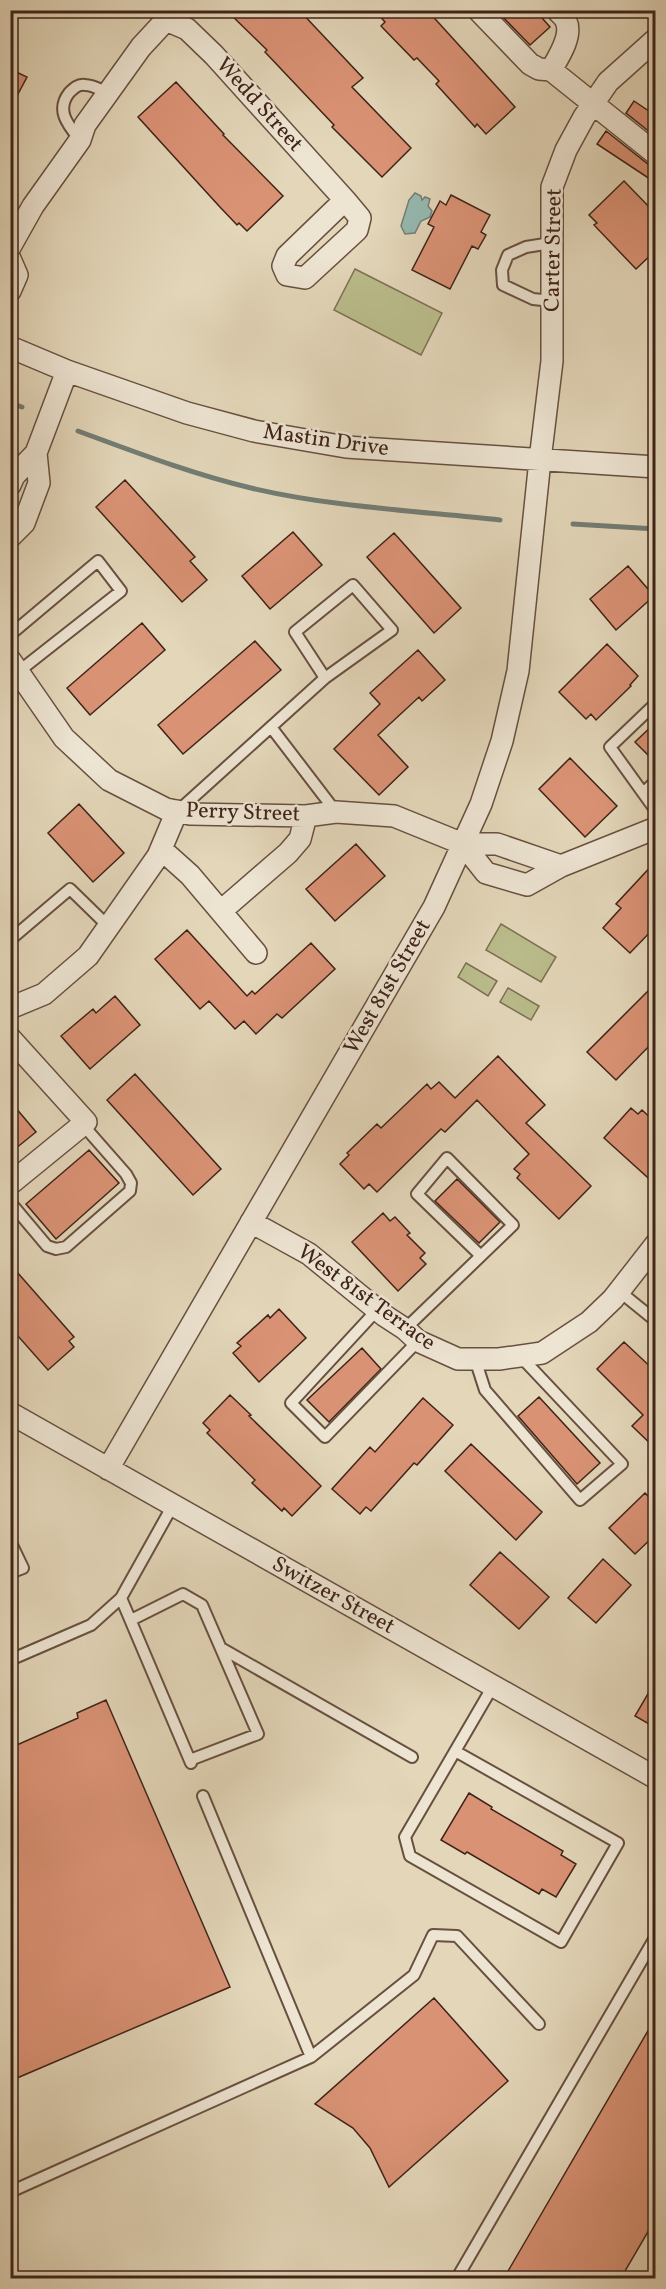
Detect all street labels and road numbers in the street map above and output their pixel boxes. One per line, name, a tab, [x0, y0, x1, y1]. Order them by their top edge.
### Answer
street label: Wedd Street	[208, 51, 310, 159]
street label: Carter Street	[537, 188, 571, 312]
street label: Mastin Drive	[261, 417, 391, 465]
street label: Perry Street	[185, 796, 301, 830]
street label: West 81st Street	[337, 914, 439, 1060]
street label: West 81st Terrace	[290, 1237, 442, 1359]
street label: Switzer Street	[266, 1549, 400, 1643]

